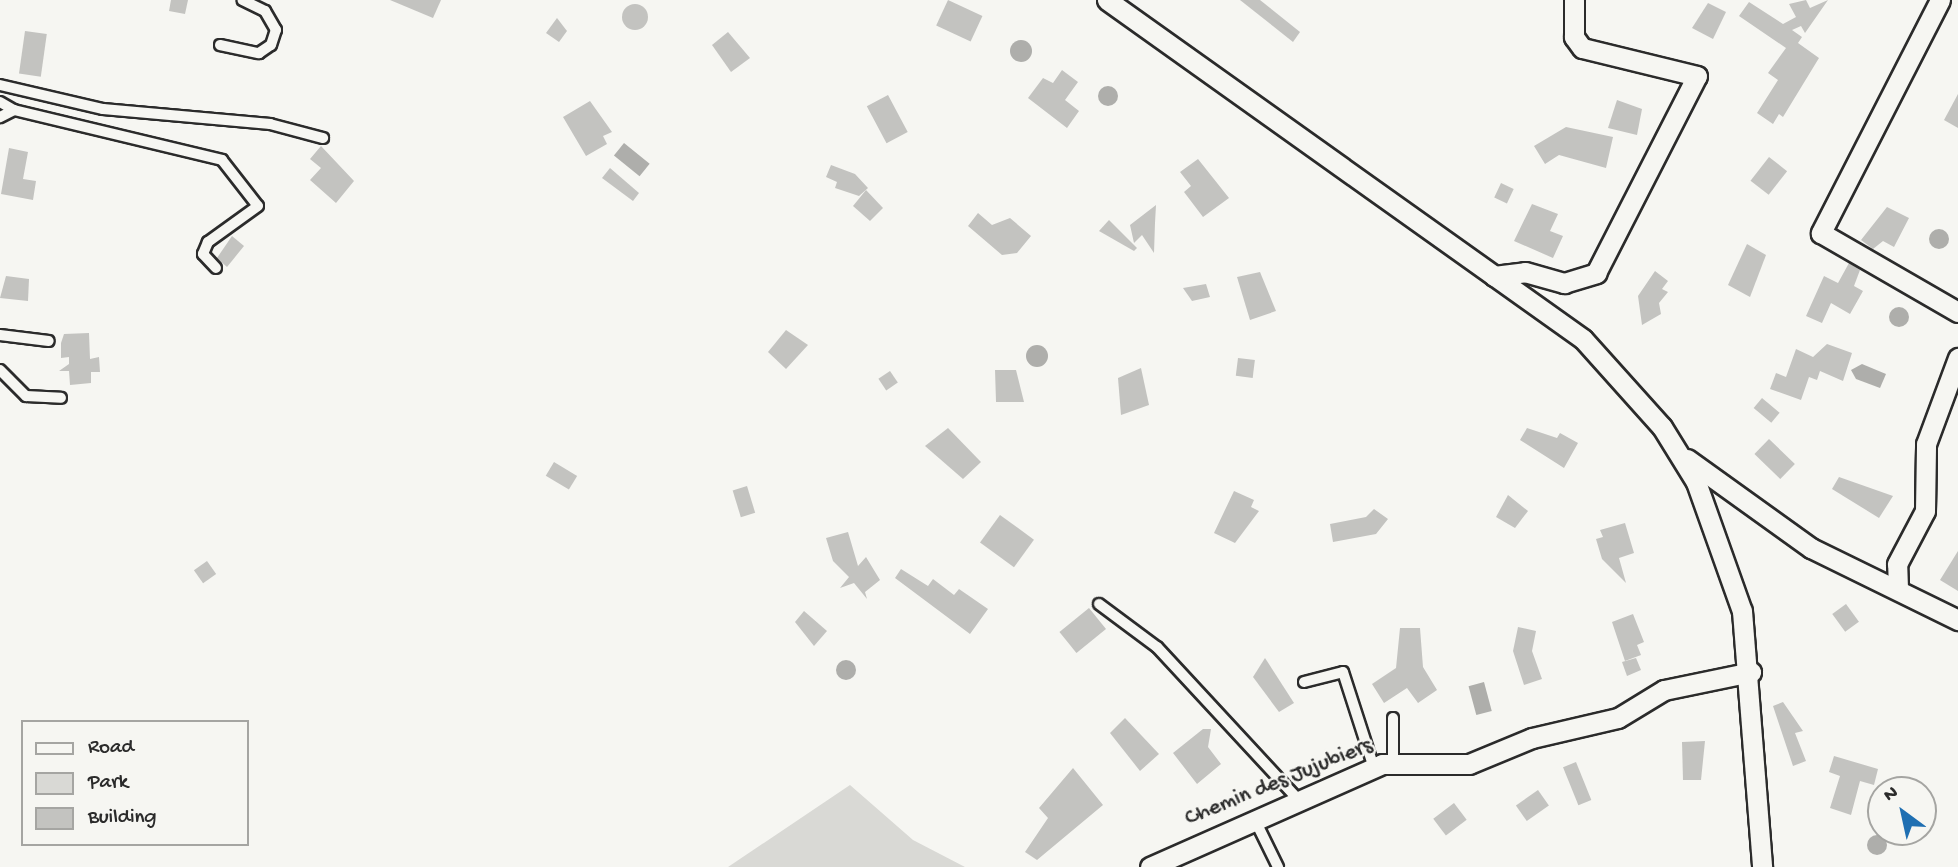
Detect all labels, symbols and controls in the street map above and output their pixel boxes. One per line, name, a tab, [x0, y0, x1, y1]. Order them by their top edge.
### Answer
legend	[21, 720, 248, 846]
street label: Chemin des Jujubiers	[1181, 733, 1377, 833]
text: Road	[88, 736, 134, 761]
text: Park	[88, 771, 128, 796]
north arrow	[1867, 776, 1937, 846]
text: N	[1880, 782, 1903, 808]
text: Building	[88, 806, 157, 831]

